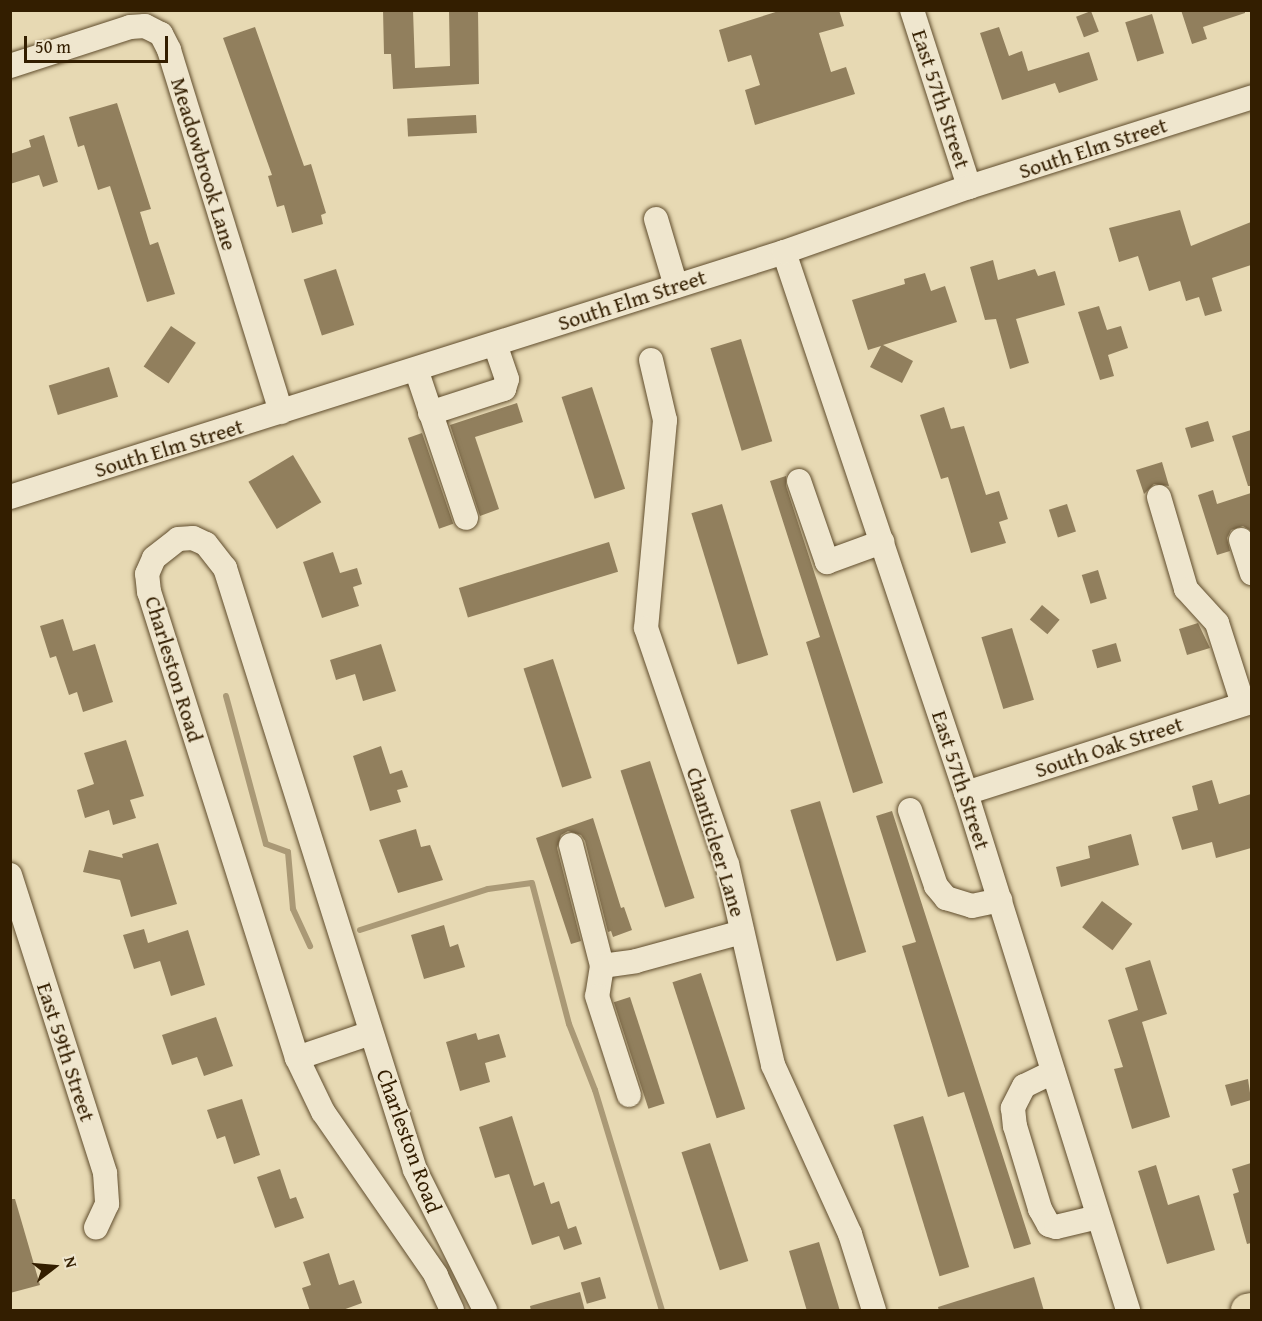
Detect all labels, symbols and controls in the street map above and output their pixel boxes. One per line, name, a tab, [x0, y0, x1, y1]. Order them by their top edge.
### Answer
scale bar	[27, 24, 171, 62]
street label: East 57th Street	[906, 26, 976, 172]
text: 50 m	[35, 33, 71, 60]
street label: Meadowbrook Lane	[165, 74, 243, 254]
street label: South Elm Street	[1015, 112, 1171, 184]
street label: South Elm Street	[554, 264, 710, 336]
street label: South Elm Street	[91, 413, 247, 483]
street label: Charleston Road	[139, 593, 209, 745]
street label: East 57th Street	[926, 707, 996, 853]
street label: South Oak Street	[1032, 711, 1186, 783]
street label: Chanticleer Lane	[681, 764, 751, 920]
street label: East 59th Street	[31, 979, 101, 1125]
street label: Charleston Road	[371, 1065, 447, 1217]
north arrow	[24, 1237, 84, 1297]
text: N	[58, 1254, 84, 1270]

